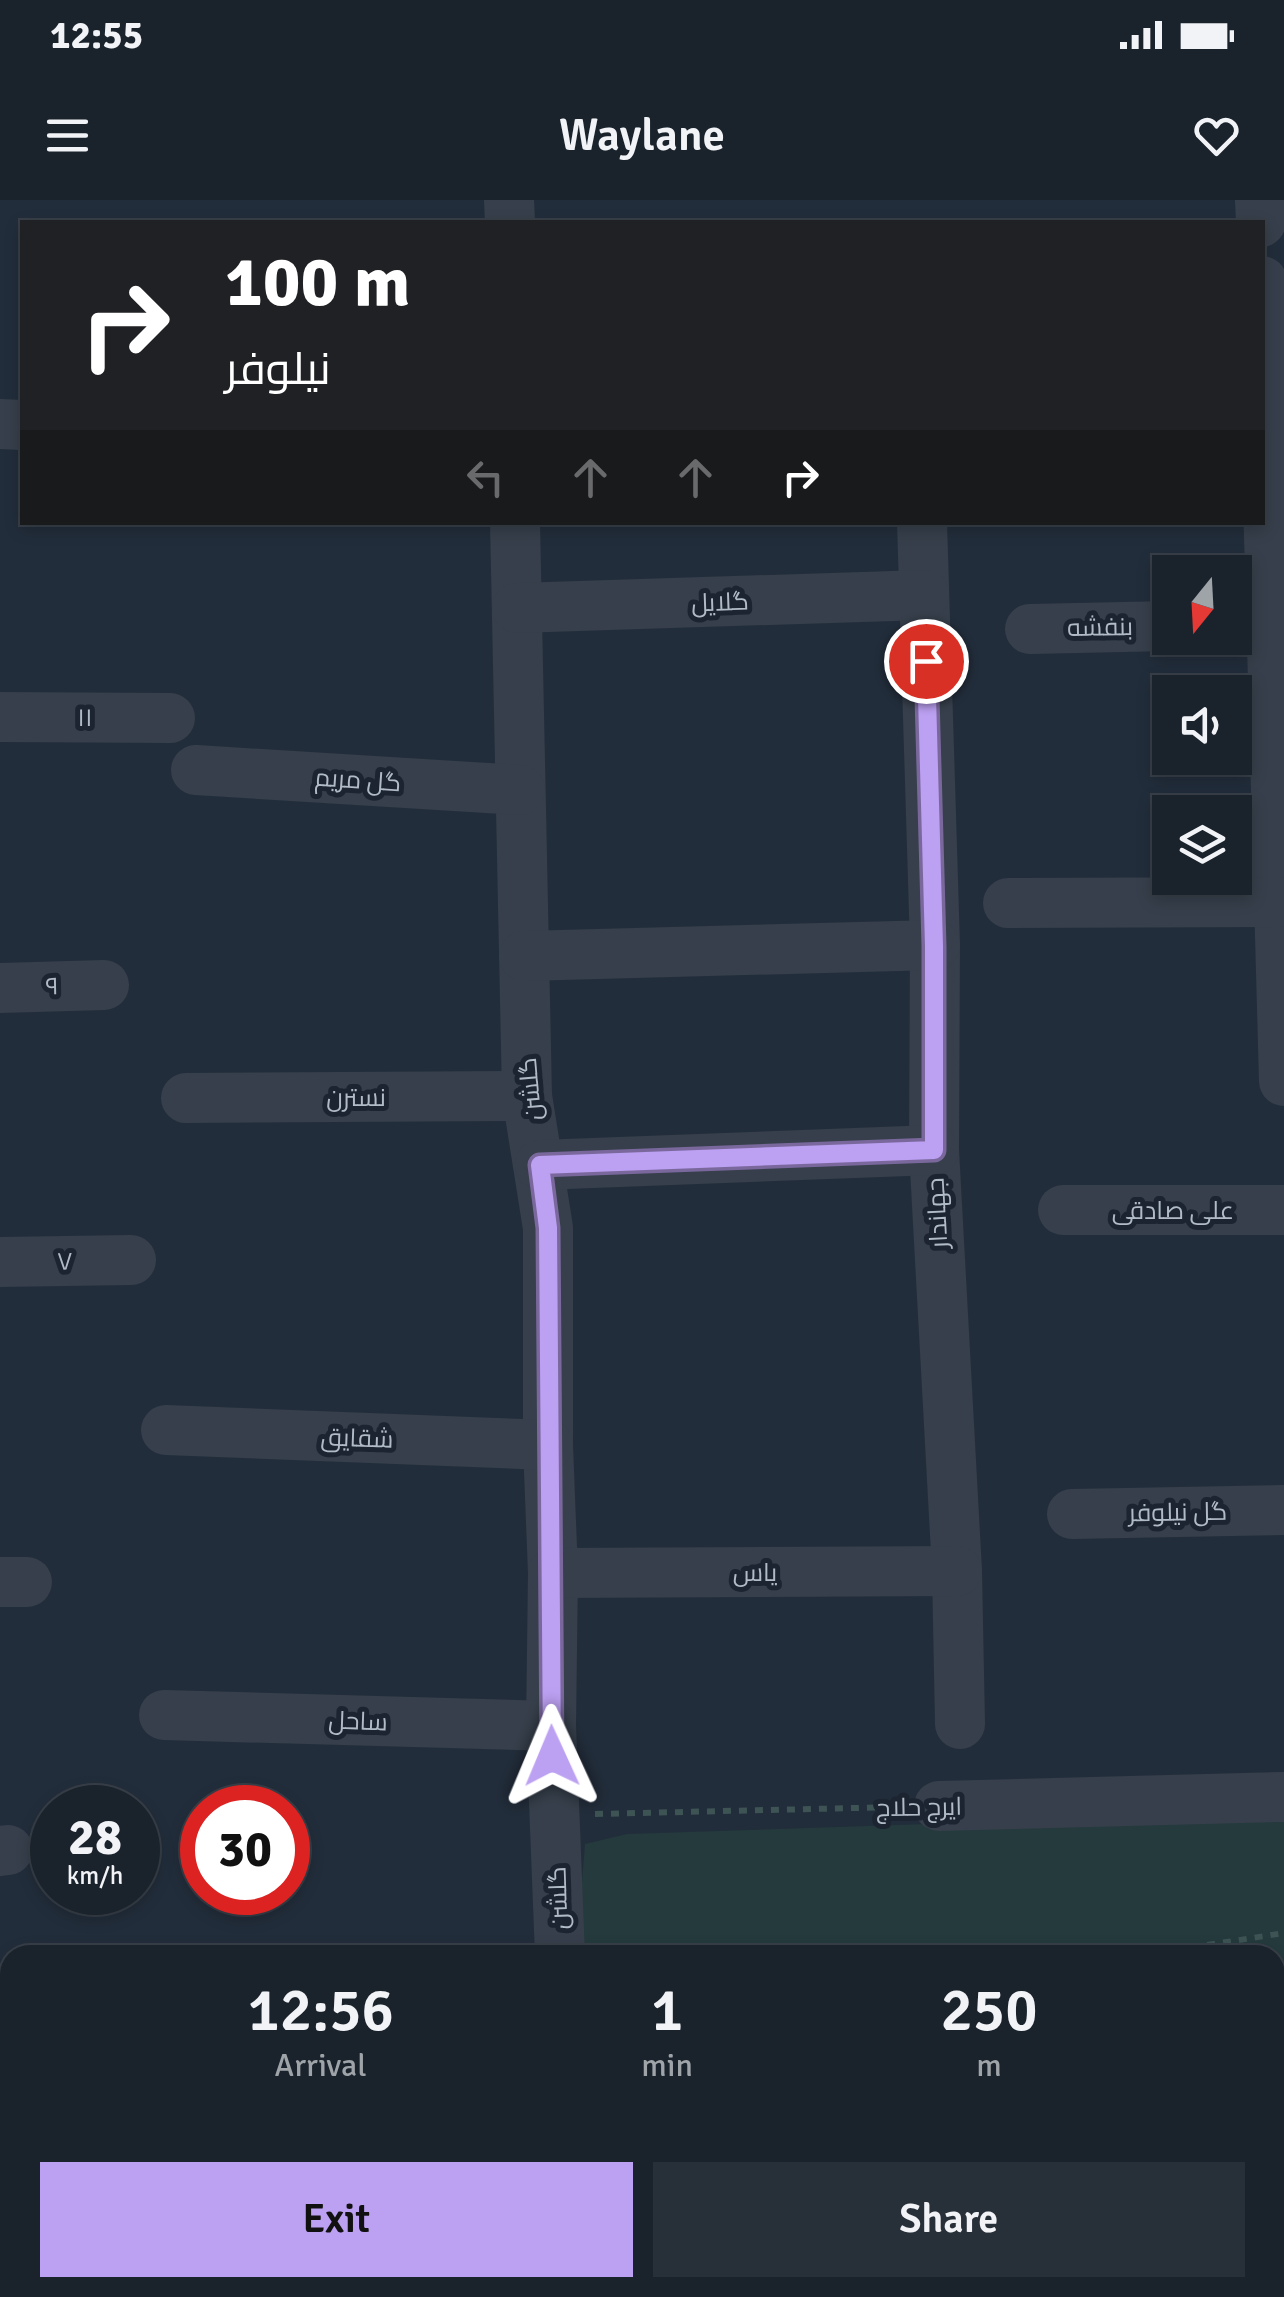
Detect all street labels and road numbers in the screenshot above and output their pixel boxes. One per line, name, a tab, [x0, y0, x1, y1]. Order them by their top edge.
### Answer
street label: گلایل	[691, 586, 749, 618]
street label: بنفشه	[1067, 611, 1133, 643]
street label: ۱۱	[77, 702, 93, 733]
street label: گل مریم	[314, 762, 402, 800]
street label: ۹	[45, 970, 59, 1002]
street label: گلشن	[512, 1056, 548, 1122]
street label: نسترن	[326, 1082, 386, 1113]
street label: جهاندار	[920, 1177, 954, 1251]
street label: علی صادقی	[1112, 1195, 1234, 1226]
street label: ۷	[57, 1245, 73, 1277]
street label: شقایق	[320, 1421, 394, 1455]
street label: گل نیلوفر	[1126, 1496, 1228, 1528]
street label: یاس	[733, 1557, 777, 1588]
street label: ساحل	[328, 1704, 388, 1738]
street label: ایرج حلاج	[876, 1791, 962, 1824]
street label: گلشن	[541, 1866, 575, 1930]

